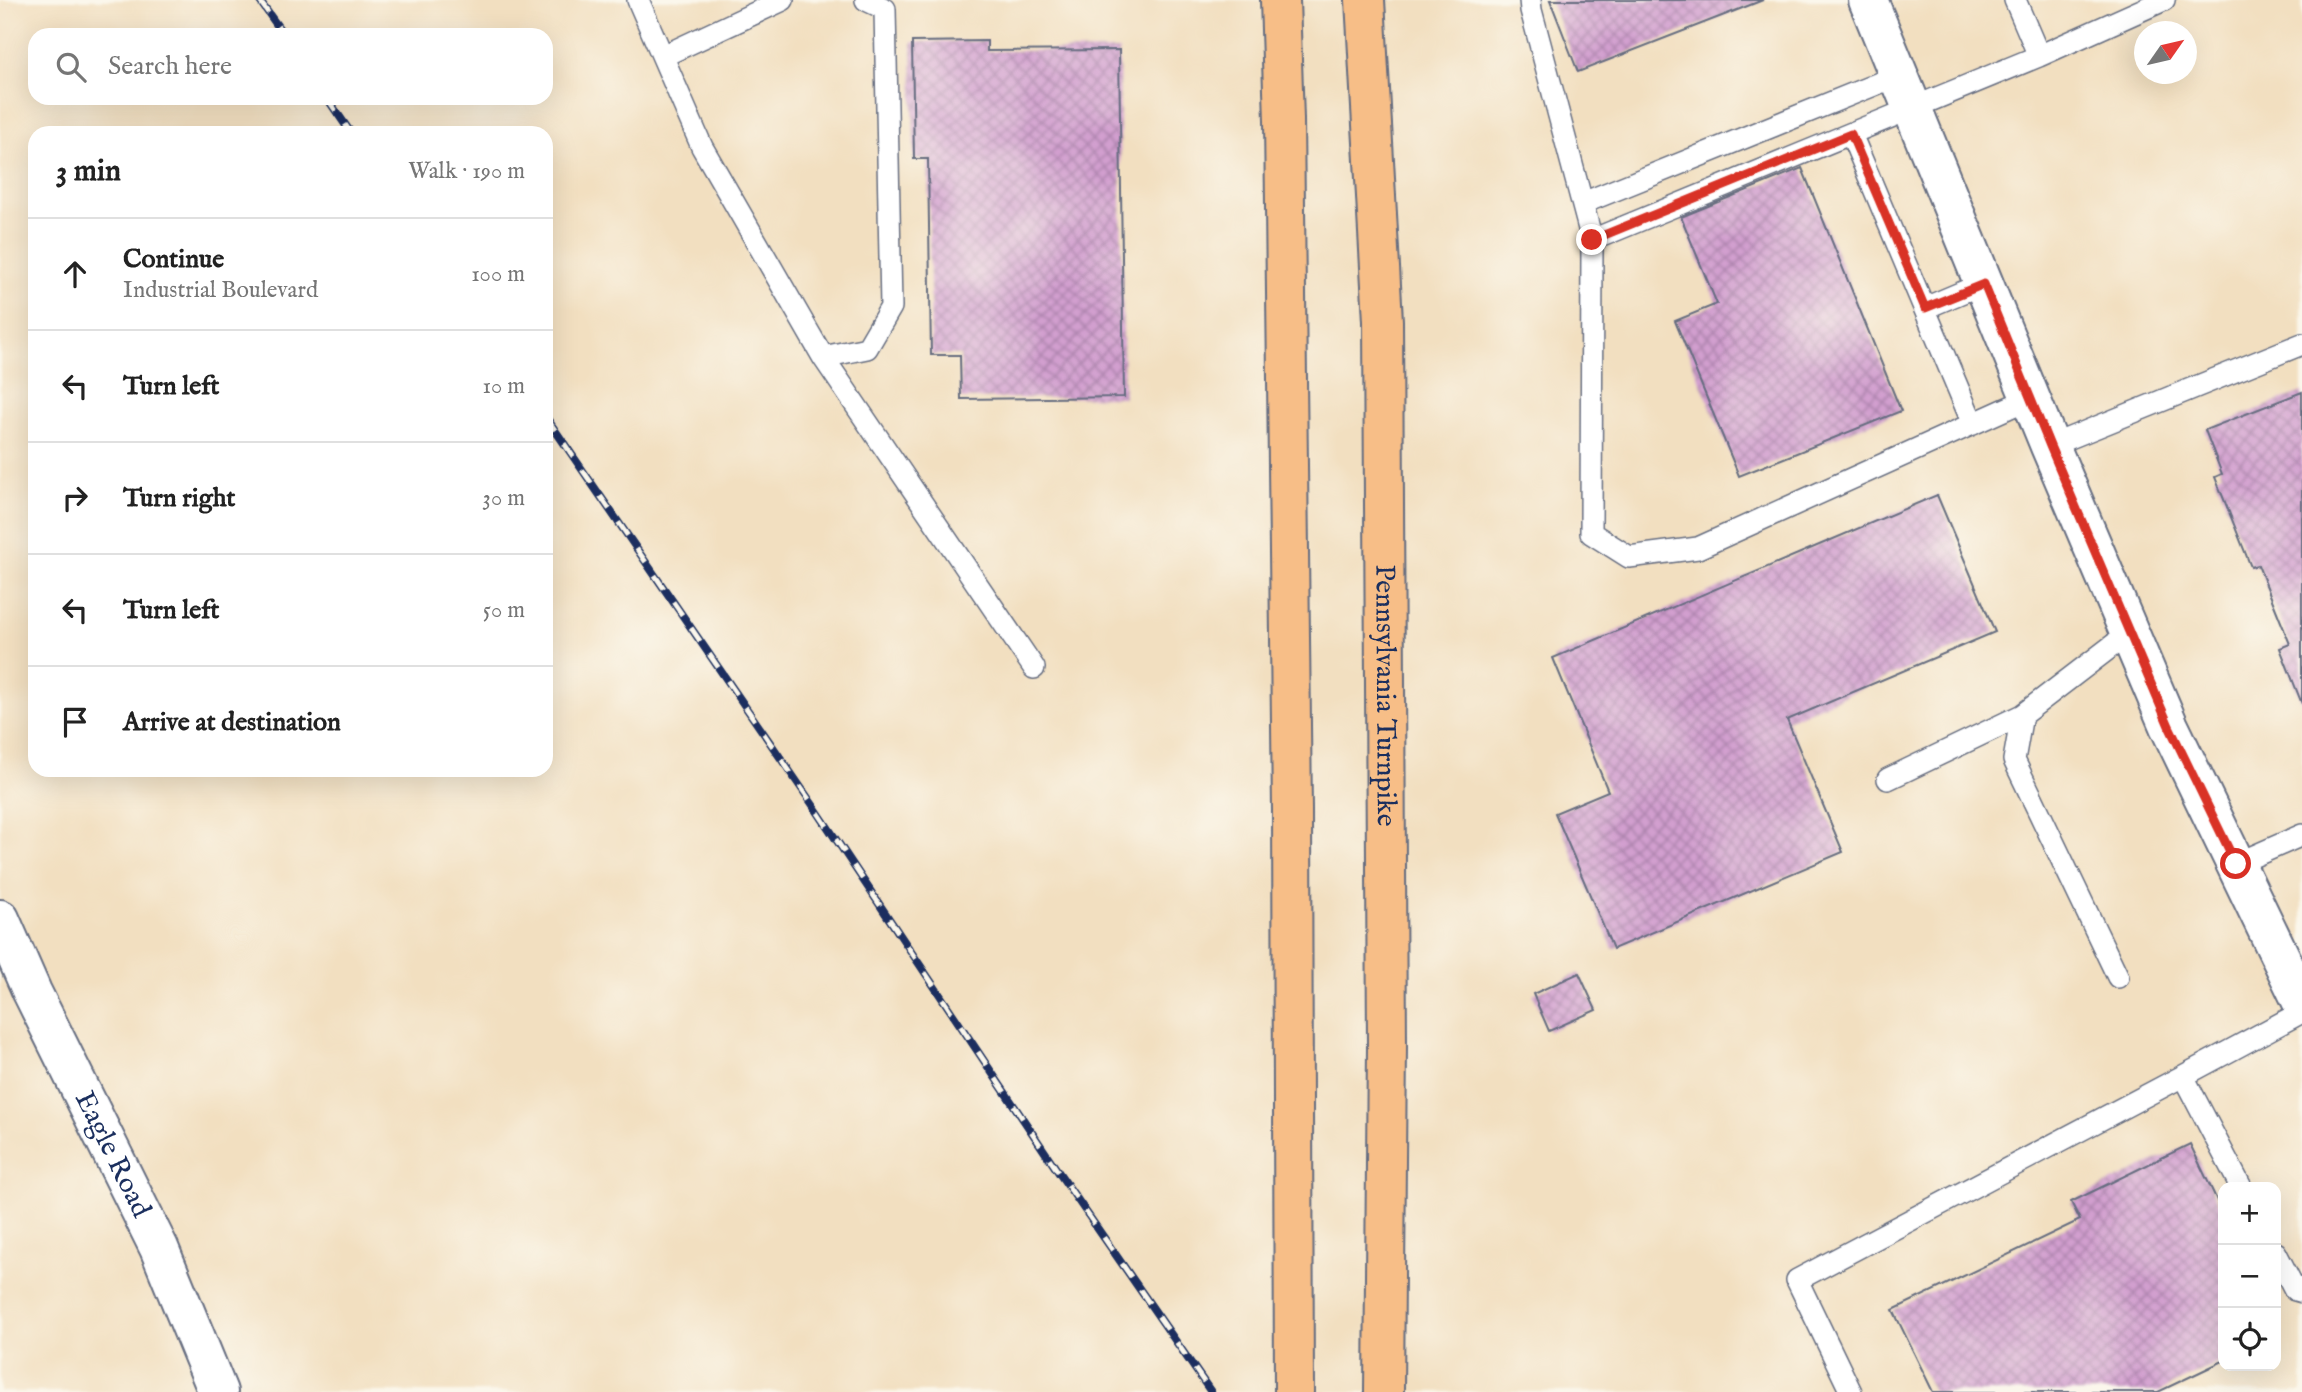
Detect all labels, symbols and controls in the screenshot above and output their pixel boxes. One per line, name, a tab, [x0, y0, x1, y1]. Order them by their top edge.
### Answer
north arrow	[2134, 21, 2197, 84]
search box	[28, 28, 553, 105]
icon: search	[52, 48, 90, 86]
text: Search here	[108, 50, 232, 83]
text: 3 min	[56, 153, 121, 191]
text: Walk · 190 m	[408, 157, 525, 186]
route end	[1576, 224, 1607, 255]
text: Continue	[123, 243, 224, 276]
icon: ahead	[56, 255, 94, 293]
text: 100 m	[471, 260, 525, 289]
text: Industrial Boulevard	[123, 276, 318, 305]
icon: left	[56, 367, 94, 405]
text: Turn left	[123, 370, 220, 403]
text: 10 m	[482, 372, 525, 401]
icon: right	[56, 479, 94, 517]
text: Turn right	[123, 482, 236, 515]
text: 30 m	[482, 484, 525, 513]
street label: Pennsylvania Turnpike	[1367, 564, 1403, 827]
icon: left	[56, 591, 94, 629]
text: Turn left	[123, 594, 220, 627]
text: 50 m	[483, 596, 525, 625]
icon: arrive	[56, 703, 94, 741]
text: Arrive at destination	[123, 706, 341, 739]
route start	[2220, 848, 2251, 879]
street label: Eagle Road	[67, 1085, 159, 1223]
map controls	[2218, 1182, 2281, 1371]
button: +	[2218, 1182, 2281, 1245]
button: −	[2218, 1245, 2281, 1308]
button: locate	[2218, 1308, 2281, 1371]

